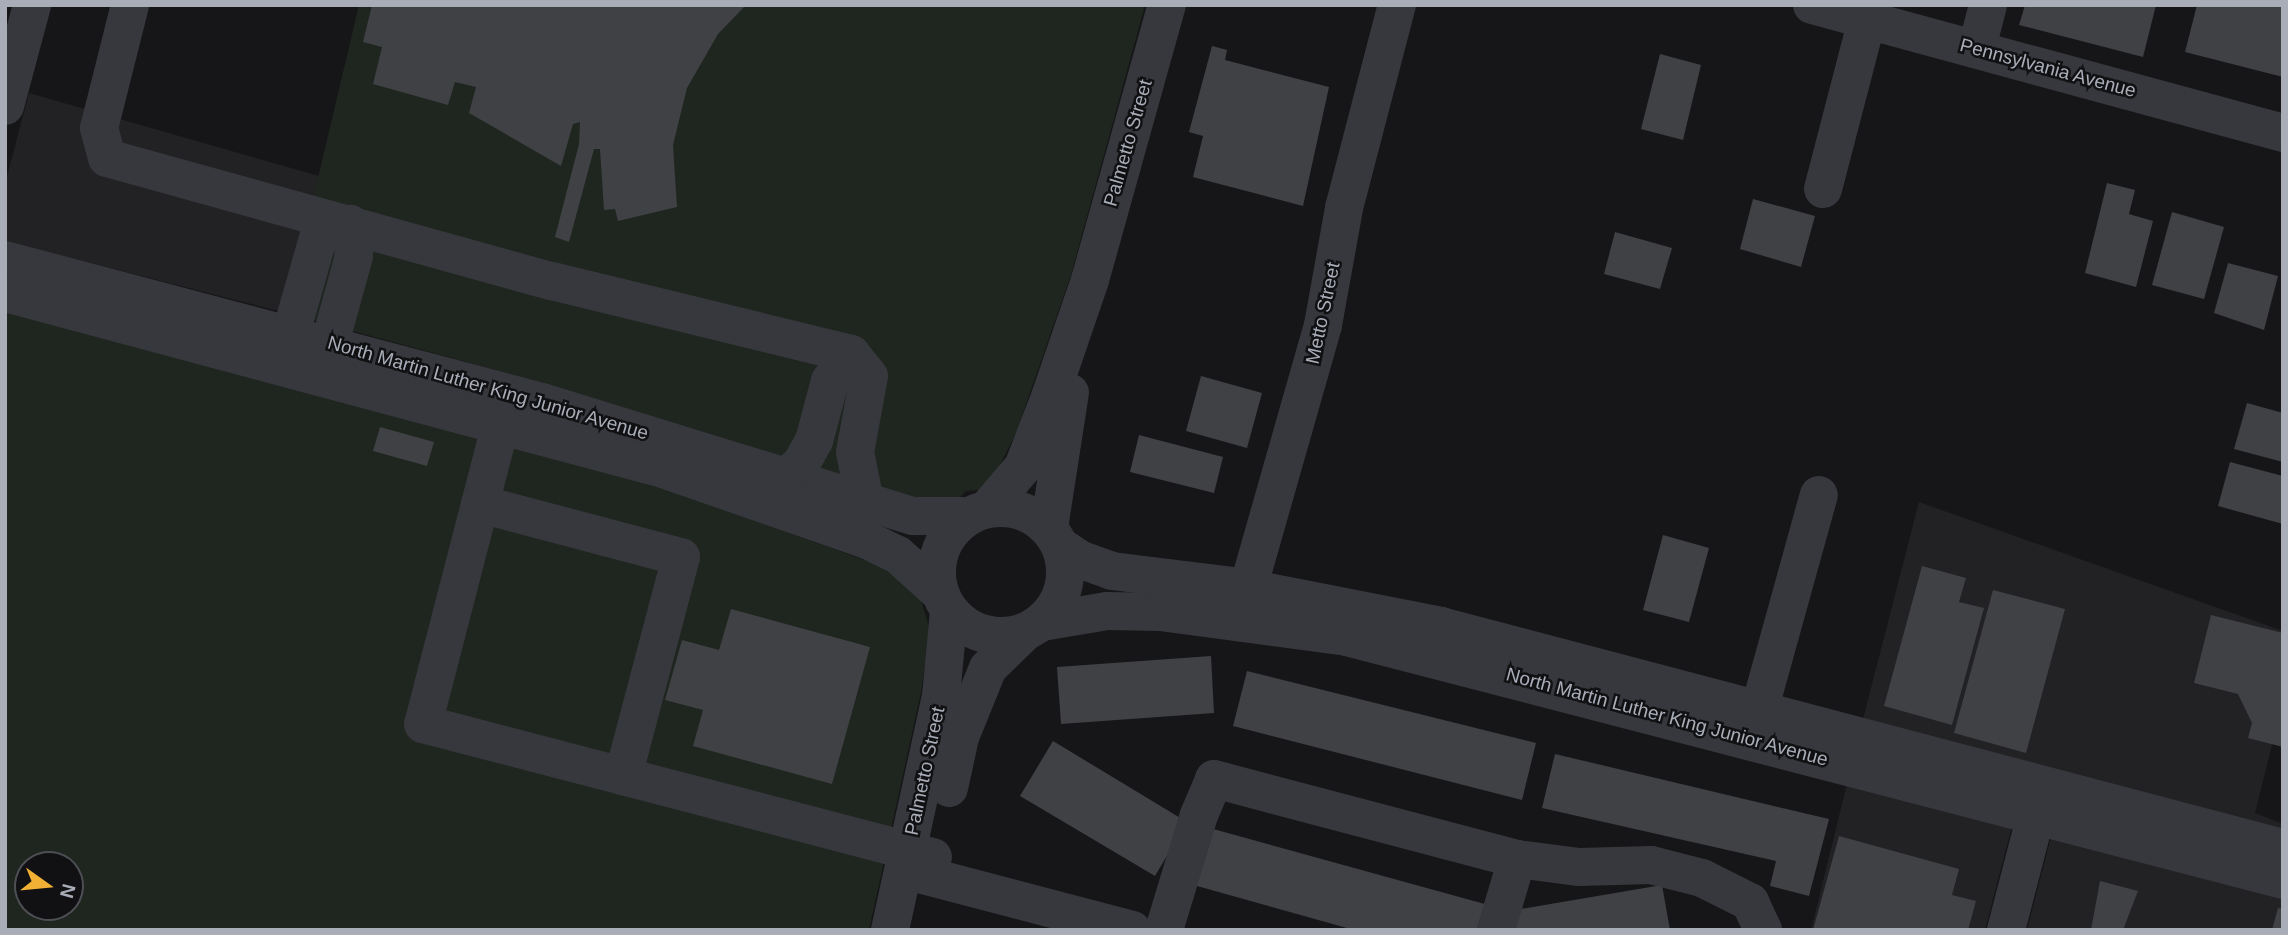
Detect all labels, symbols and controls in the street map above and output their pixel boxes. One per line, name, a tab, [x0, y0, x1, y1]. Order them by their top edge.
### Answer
street label: Pennsylvania Avenue	[1957, 33, 2139, 103]
street label: Palmetto Street	[1099, 77, 1157, 209]
street label: Metto Street	[1301, 260, 1345, 366]
street label: North Martin Luther King Junior Avenue	[325, 331, 651, 445]
street label: North Martin Luther King Junior Avenue	[1503, 663, 1831, 771]
street label: Palmetto Street	[900, 705, 950, 837]
north arrow	[14, 851, 84, 921]
text: N	[56, 882, 80, 900]

